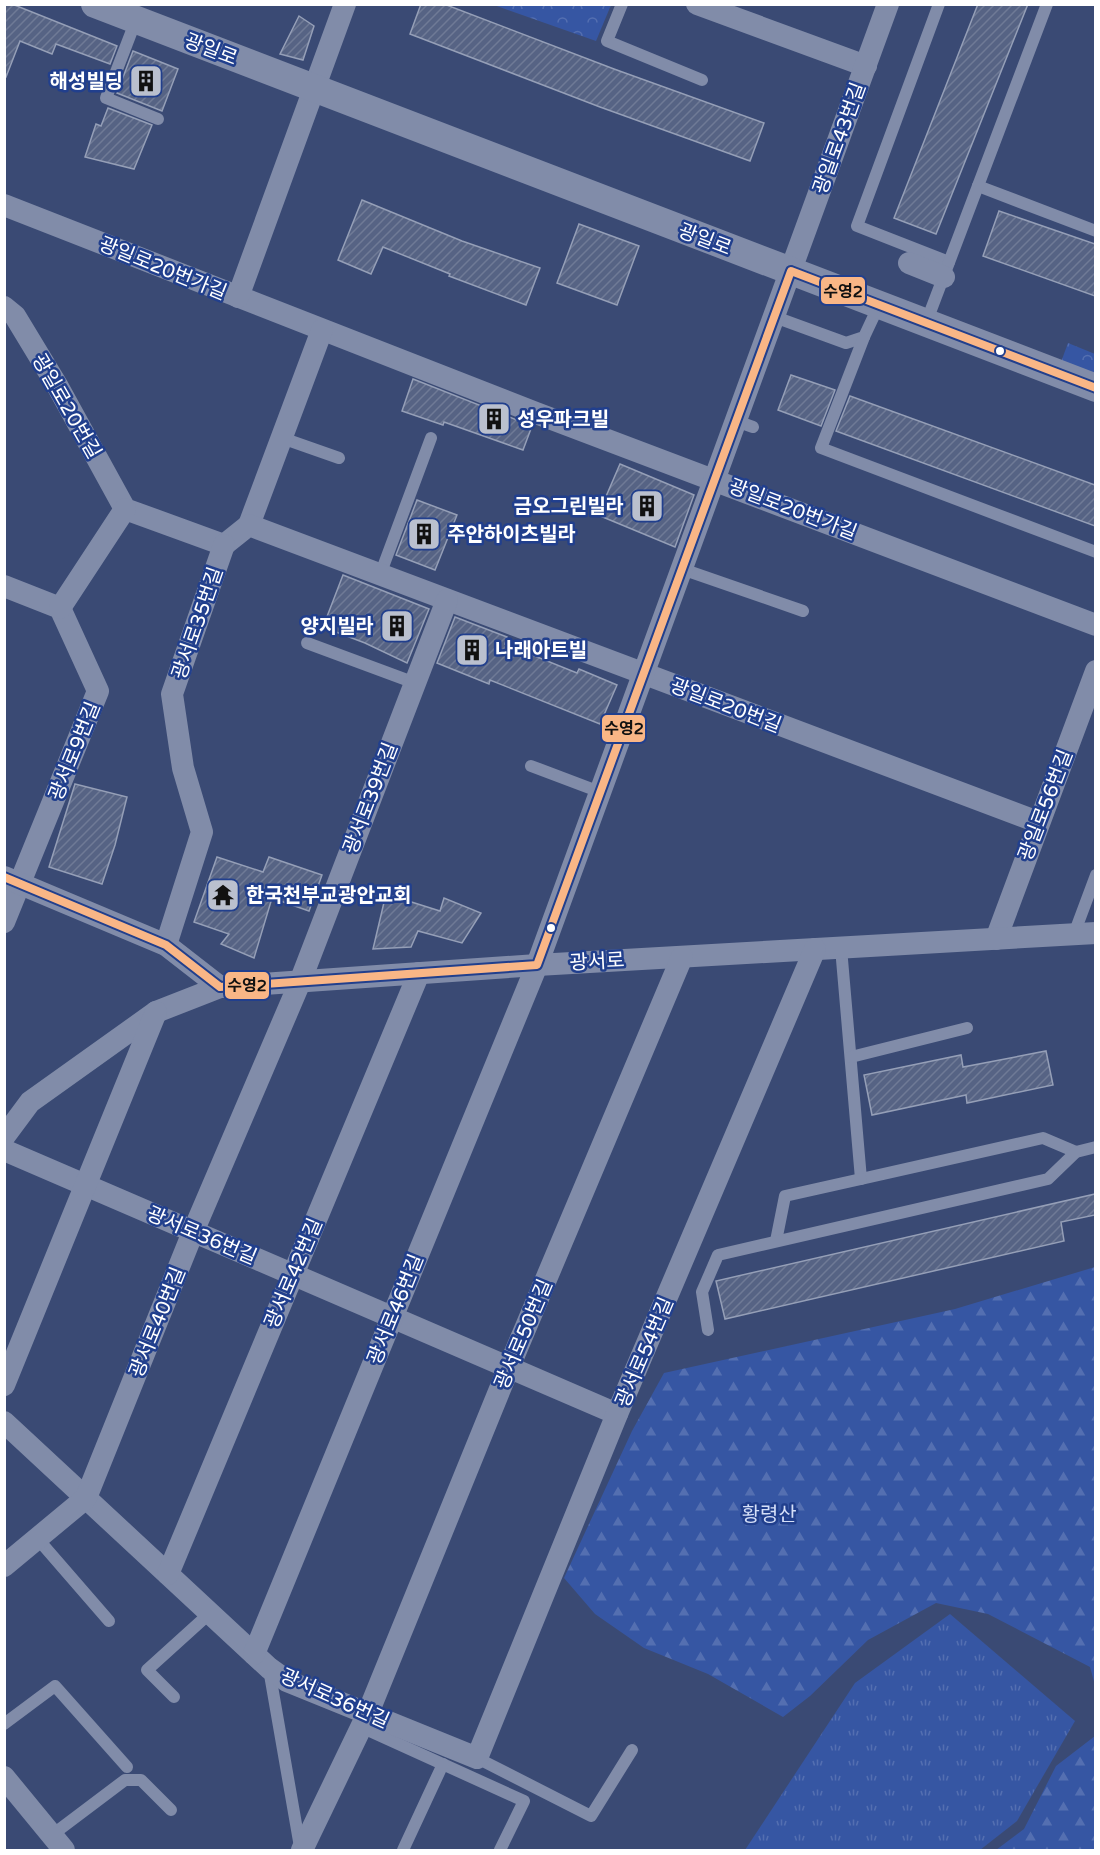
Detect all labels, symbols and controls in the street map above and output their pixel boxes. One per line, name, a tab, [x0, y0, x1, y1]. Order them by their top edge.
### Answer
street label: 광일로	[181, 29, 241, 71]
building icon: 해성빌딩	[128, 63, 164, 99]
place label: 해성빌딩	[49, 70, 123, 94]
street label: 광일로43번길	[809, 79, 871, 197]
street label: 광일로	[675, 219, 735, 261]
street label: 광일로20번가길	[95, 232, 230, 305]
line badge: 수영2	[820, 276, 866, 305]
text: 수영2	[823, 282, 863, 302]
unlabelled marker	[994, 345, 1006, 357]
street label: 광일로20번길	[26, 350, 106, 463]
building icon: 성우파크빌	[476, 401, 512, 437]
place label: 성우파크빌	[517, 408, 609, 432]
street label: 광일로20번가길	[725, 474, 860, 545]
building icon: 금오그린빌라	[629, 488, 665, 524]
place label: 금오그린빌라	[514, 495, 624, 519]
building icon: 주안하이츠빌라	[406, 516, 442, 552]
place label: 주안하이츠빌라	[447, 523, 576, 547]
street label: 광서로35번길	[168, 564, 228, 683]
building icon: 양지빌라	[379, 608, 415, 644]
place label: 양지빌라	[300, 615, 374, 639]
building icon: 나래아트빌	[454, 632, 490, 668]
place label: 나래아트빌	[495, 639, 587, 663]
street label: 광일로20번길	[667, 674, 785, 738]
street label: 광서로9번길	[44, 698, 106, 804]
line badge: 수영2	[601, 714, 646, 743]
text: 수영2	[604, 719, 644, 739]
street label: 광서로39번길	[339, 739, 403, 857]
street label: 광일로56번길	[1014, 746, 1078, 864]
temple icon: 한국천부교광안교회	[205, 877, 241, 913]
place label: 한국천부교광안교회	[246, 884, 412, 908]
unlabelled marker	[545, 922, 557, 934]
street label: 광서로	[569, 949, 625, 975]
line badge: 수영2	[224, 971, 270, 1000]
text: 수영2	[227, 976, 267, 996]
street label: 광서로36번길	[143, 1202, 260, 1270]
street label: 광서로42번길	[260, 1215, 328, 1332]
street label: 광서로46번길	[363, 1251, 429, 1368]
street label: 광서로40번길	[125, 1264, 191, 1381]
street label: 광서로50번길	[490, 1276, 558, 1393]
street label: 광서로54번길	[611, 1294, 679, 1411]
park label: 황령산	[741, 1503, 797, 1527]
street label: 광서로36번길	[276, 1664, 393, 1734]

